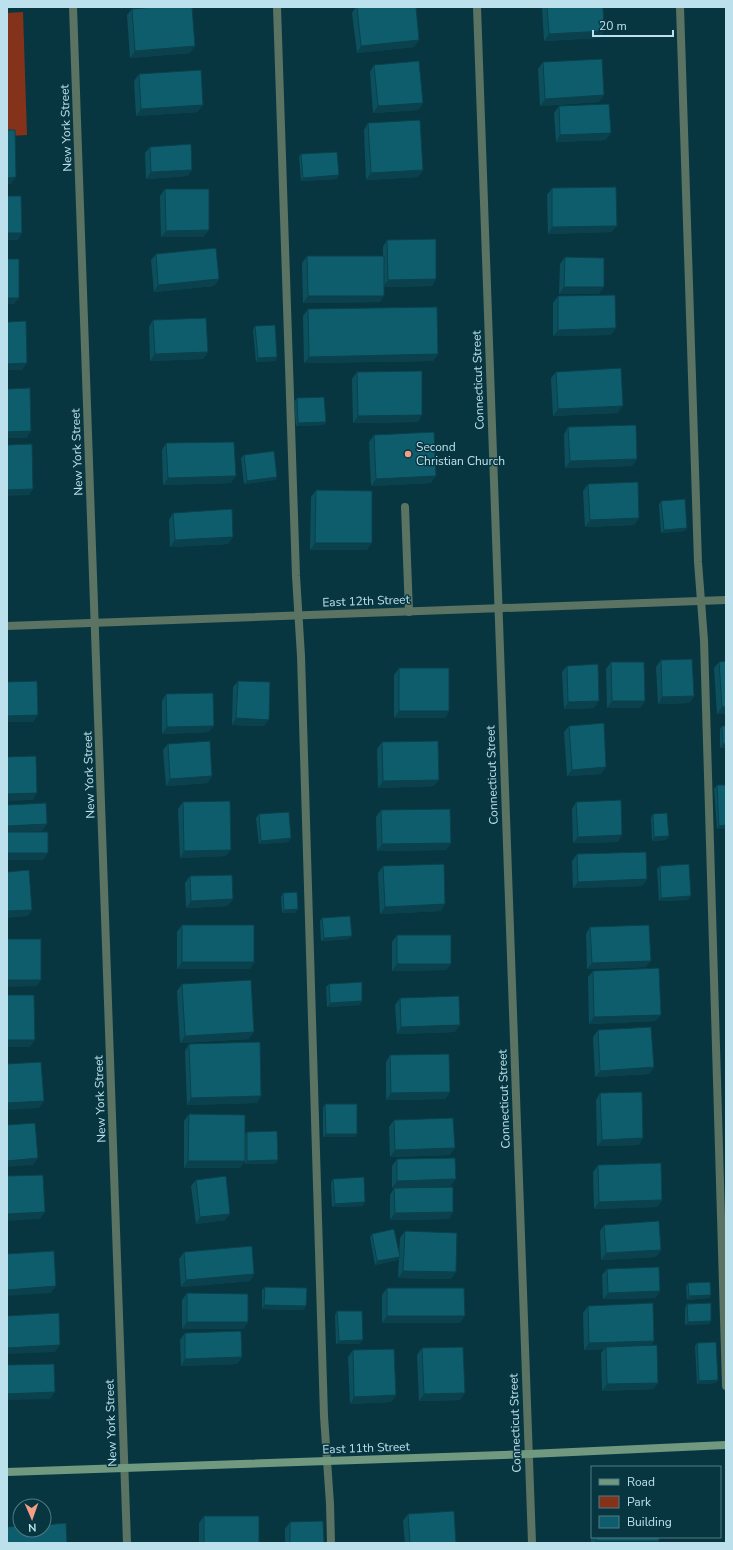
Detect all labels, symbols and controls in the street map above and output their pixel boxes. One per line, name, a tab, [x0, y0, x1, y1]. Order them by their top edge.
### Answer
scale bar	[593, 12, 673, 38]
text: 20 m	[599, 18, 627, 34]
street label: New York Street	[56, 83, 76, 172]
street label: Connecticut Street	[468, 329, 488, 430]
street label: New York Street	[67, 407, 87, 496]
place label: Second Christian Church	[416, 439, 505, 469]
marker: Second Christian Church	[403, 449, 413, 459]
street label: East 12th Street	[322, 591, 411, 611]
street label: Connecticut Street	[482, 724, 502, 825]
street label: New York Street	[79, 730, 99, 819]
street label: Connecticut Street	[494, 1048, 514, 1149]
street label: New York Street	[90, 1054, 110, 1143]
street label: Connecticut Street	[505, 1372, 525, 1473]
street label: New York Street	[101, 1378, 121, 1467]
street label: East 11th Street	[322, 1438, 411, 1458]
legend	[591, 1466, 721, 1538]
text: Road	[627, 1474, 655, 1490]
text: Park	[627, 1494, 652, 1510]
north arrow	[12, 1498, 52, 1538]
text: Building	[627, 1514, 672, 1530]
text: N	[28, 1520, 37, 1535]

